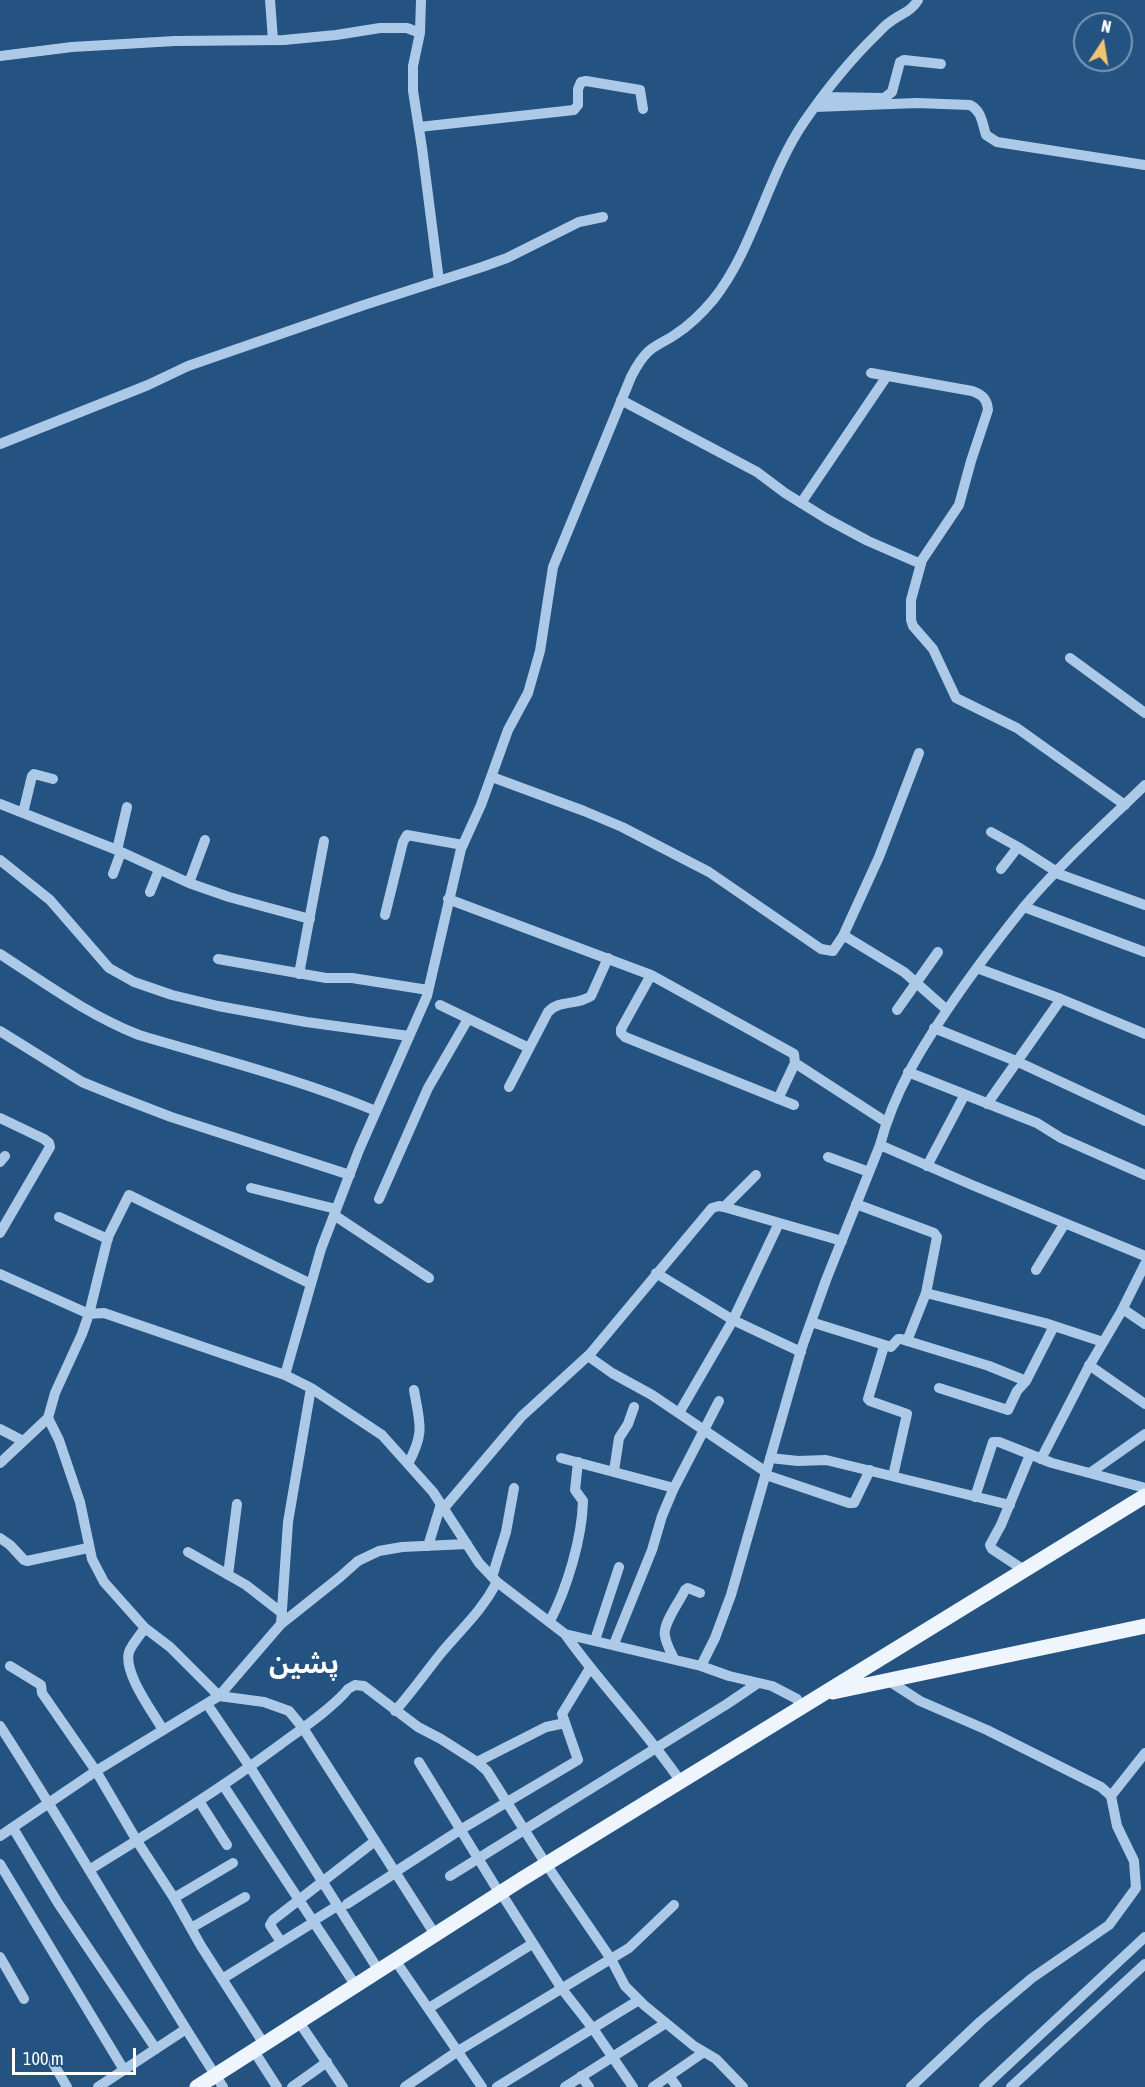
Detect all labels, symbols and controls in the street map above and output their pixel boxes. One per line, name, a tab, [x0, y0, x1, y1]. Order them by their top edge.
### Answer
north arrow	[1073, 12, 1133, 72]
text: N	[1100, 17, 1113, 36]
district label: پشین	[269, 1648, 339, 1680]
scale bar	[15, 2036, 140, 2074]
text: 100 m	[23, 2048, 64, 2069]

